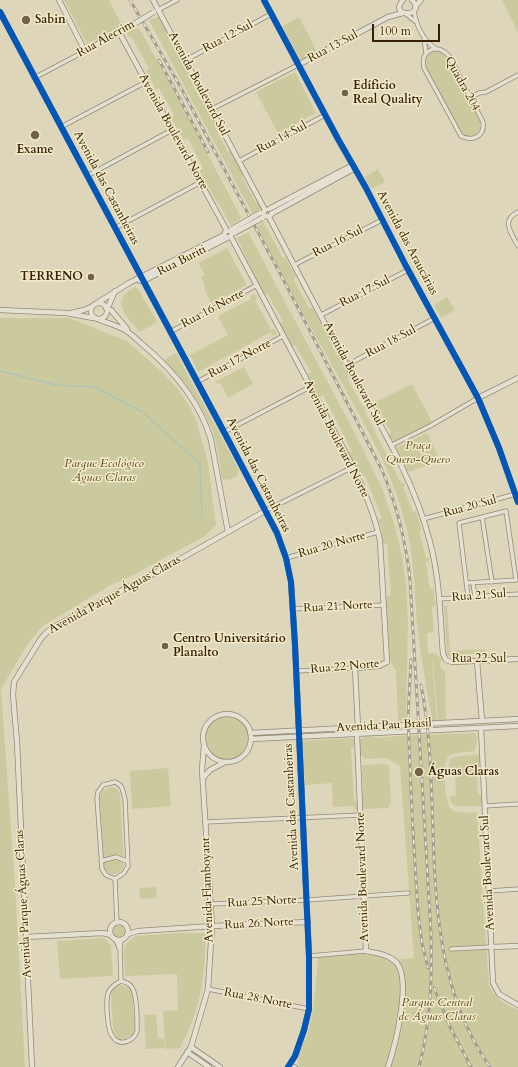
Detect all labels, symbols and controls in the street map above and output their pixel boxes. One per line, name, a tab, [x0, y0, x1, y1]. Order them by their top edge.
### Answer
place label: Sabin	[35, 13, 66, 27]
marker: Sabin	[20, 14, 32, 26]
scale bar	[374, 16, 442, 42]
street label: Rua Alecrim	[75, 17, 137, 61]
street label: Rua 12 Sul	[201, 18, 255, 56]
text: 100 m	[379, 23, 411, 39]
street label: Rua 13 Sul	[306, 28, 360, 66]
street label: Avenida Boulevard Sul	[164, 30, 232, 138]
street label: Quadra 204	[441, 54, 483, 114]
street label: Avenida Boulevard Norte	[135, 72, 211, 192]
place label: Edíficio Real Quality	[353, 79, 423, 107]
marker: Edíficio Real Quality	[340, 88, 350, 98]
street label: Rua 14 Sul	[255, 119, 309, 157]
marker: Exame	[29, 129, 41, 141]
street label: Avenida das Castanheiras	[70, 129, 142, 247]
place label: Exame	[16, 143, 54, 157]
street label: Avenida das Araucárias	[373, 188, 441, 298]
street label: Rua 16 Sul	[310, 223, 366, 261]
street label: Rua Buriti	[155, 243, 209, 279]
place label: TERRENO	[20, 270, 83, 284]
marker: TERRENO	[86, 272, 96, 282]
street label: Rua 17 Sul	[337, 273, 393, 311]
street label: Rua 16 Norte	[179, 286, 247, 332]
street label: Avenida Boulevard Sul	[319, 320, 387, 428]
street label: Rua 18 Sul	[364, 323, 418, 361]
street label: Rua 17 Norte	[206, 336, 274, 382]
street label: Avenida Boulevard Norte	[300, 378, 372, 500]
street label: Avenida das Castanheiras	[223, 415, 293, 535]
park label: Praça Quero-Quero	[386, 439, 450, 467]
park label: Parque Ecológico Águas Claras	[64, 457, 144, 485]
street label: Rua 20 Sul	[442, 493, 498, 521]
street label: Rua 20 Norte	[297, 529, 367, 561]
street label: Avenida Parque Águas Claras	[47, 553, 183, 637]
street label: Rua 21 Sul	[451, 587, 507, 605]
street label: Rua 21 Norte	[303, 598, 373, 616]
place label: Centro Universitário Planalto	[173, 632, 286, 660]
marker: Centro Universitário Planalto	[160, 641, 170, 651]
street label: Rua 22 Sul	[452, 652, 506, 666]
street label: Rua 22 Norte	[310, 657, 380, 677]
street label: Avenida Pau Brasil	[336, 716, 432, 736]
street label: Avenida das Castanheiras	[281, 743, 303, 871]
place label: Águas Claras	[428, 765, 499, 779]
marker: Águas Claras	[413, 766, 425, 778]
street label: Avenida Boulevard Norte	[354, 812, 372, 942]
street label: Avenida Boulevard Sul	[478, 815, 498, 931]
street label: Avenida Parque Águas Claras	[13, 829, 35, 979]
street label: Avenida Flamboyant	[199, 837, 217, 943]
street label: Rua 25 Norte	[227, 893, 297, 911]
street label: Rua 26 Norte	[224, 915, 294, 933]
street label: Rua 28 Norte	[223, 985, 293, 1013]
park label: Parque Central de Águas Claras	[398, 996, 476, 1024]

